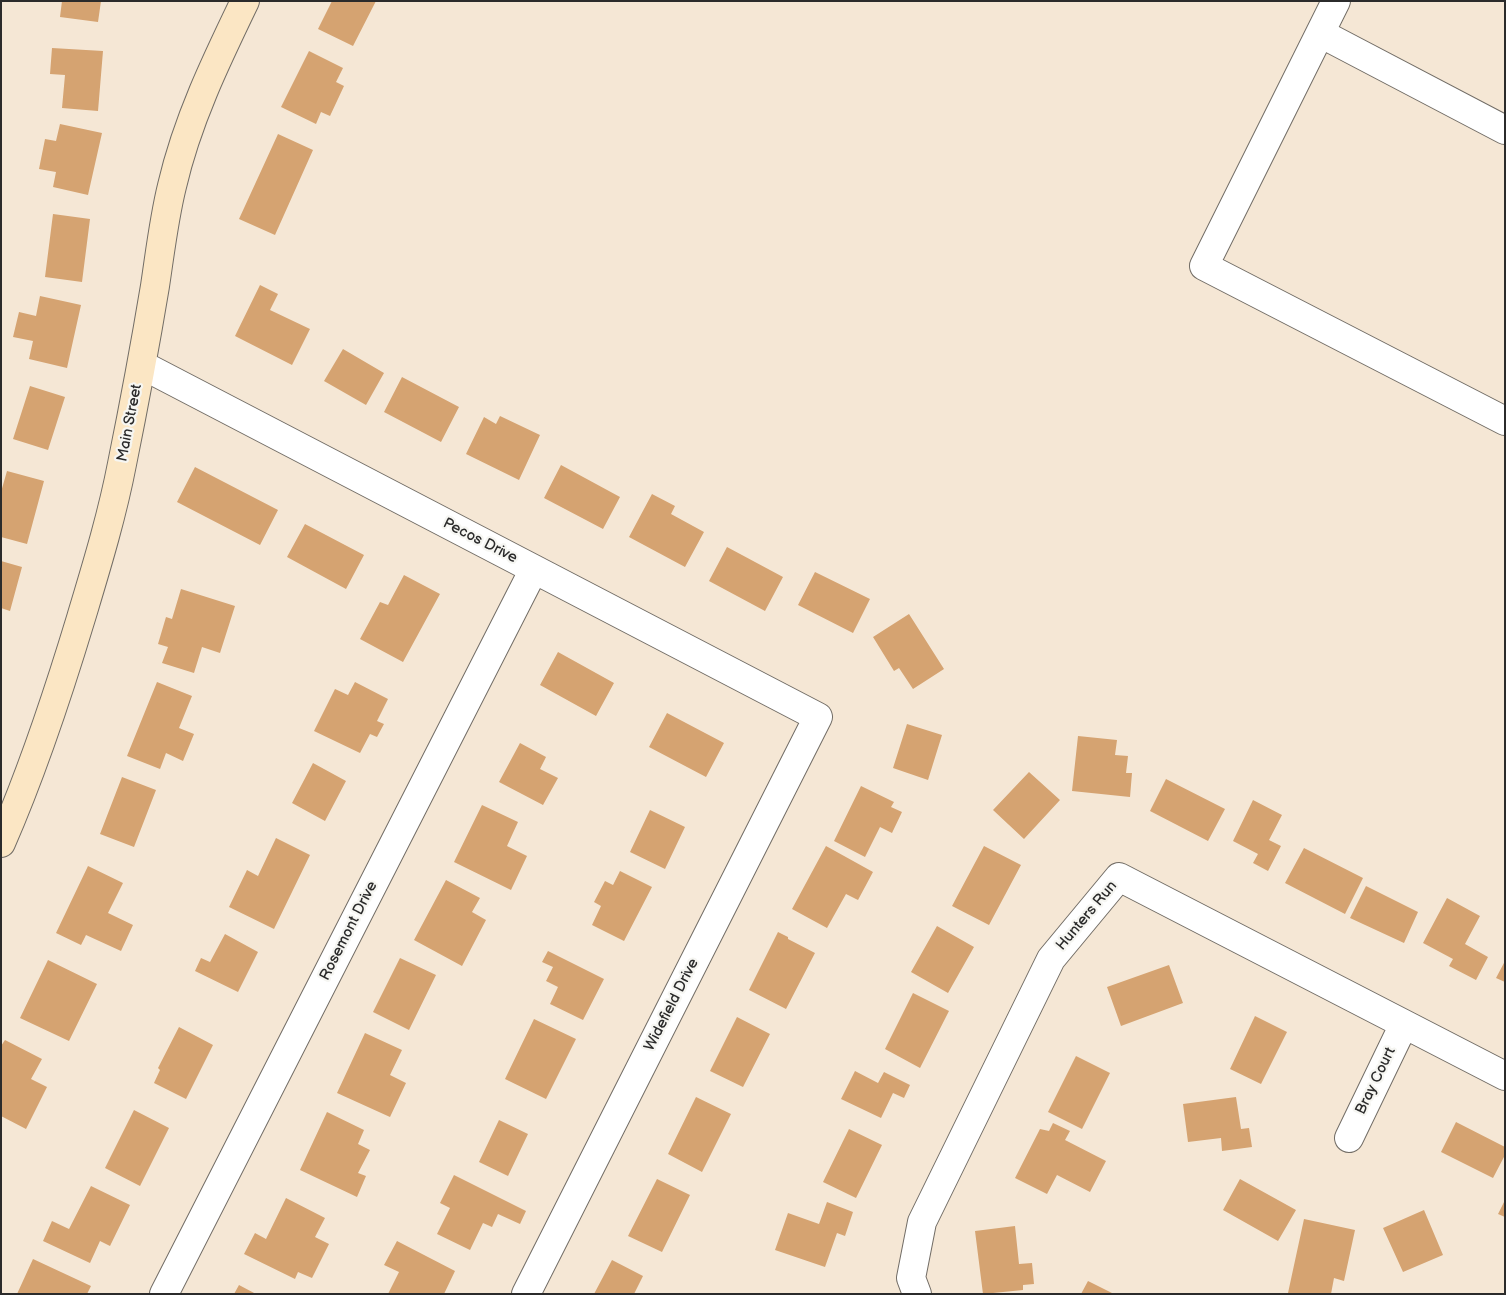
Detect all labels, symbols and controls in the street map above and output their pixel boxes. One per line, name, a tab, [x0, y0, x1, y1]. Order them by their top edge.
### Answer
street label: Main Street	[114, 383, 146, 463]
street label: Pecos Drive	[440, 515, 520, 567]
street label: Rosemont Drive	[316, 878, 382, 984]
street label: Hunters Run	[1053, 878, 1121, 954]
street label: Widefield Drive	[641, 956, 703, 1054]
street label: Bray Court	[1352, 1045, 1400, 1117]

